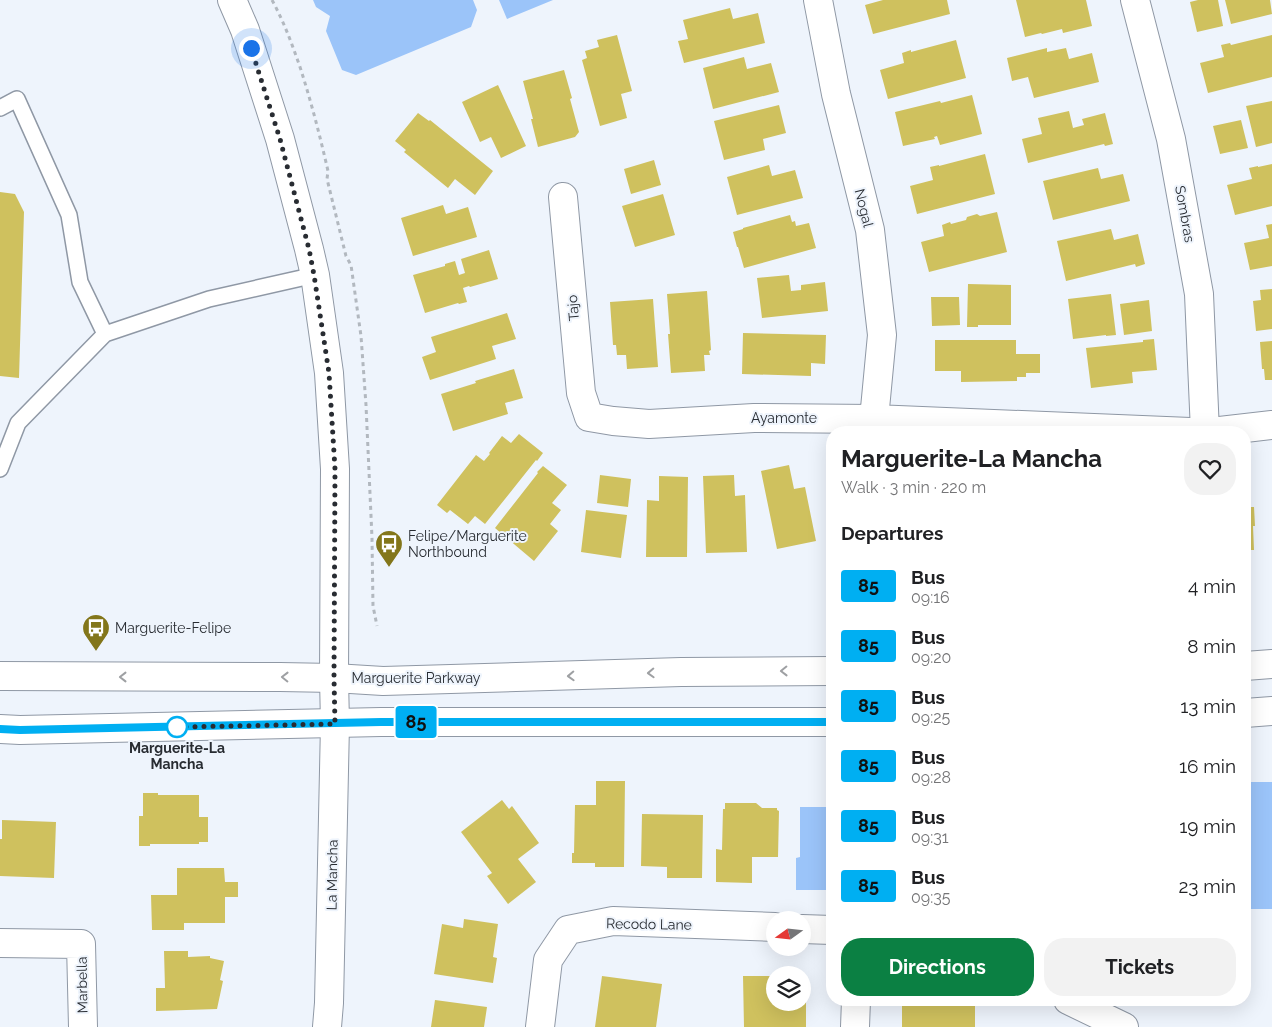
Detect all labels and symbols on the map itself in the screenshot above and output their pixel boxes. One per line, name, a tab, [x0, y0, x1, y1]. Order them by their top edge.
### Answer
your location	[239, 36, 264, 61]
street label: Sombras	[1172, 184, 1198, 244]
street label: Nogal	[852, 187, 877, 229]
street label: Tajo	[564, 294, 582, 322]
street label: Ayamonte	[751, 410, 817, 426]
place label: Felipe/Marguerite Northbound	[408, 528, 527, 560]
bus stop icon: Felipe/Marguerite Northbound	[374, 529, 404, 568]
bus stop icon: Marguerite-Felipe	[81, 613, 111, 652]
place label: Marguerite-Felipe	[115, 620, 231, 636]
one-way arrow	[780, 666, 788, 676]
one-way arrow	[646, 668, 654, 679]
street label: Marguerite Parkway	[352, 670, 481, 686]
one-way arrow	[567, 671, 575, 681]
one-way arrow	[119, 672, 126, 682]
one-way arrow	[281, 672, 289, 682]
line badge: 85	[394, 706, 438, 738]
marker: Marguerite-La Mancha	[166, 716, 188, 738]
place label: Marguerite-La Mancha	[129, 740, 225, 772]
street label: La Mancha	[323, 839, 341, 911]
north arrow	[766, 911, 811, 956]
street label: Recodo Lane	[606, 915, 692, 933]
street label: Marbella	[74, 956, 90, 1014]

